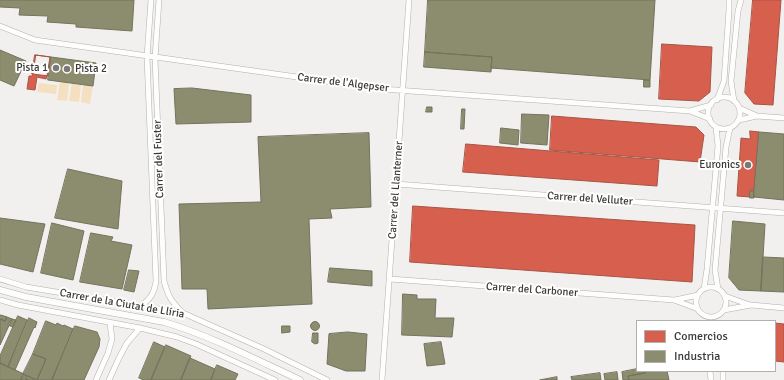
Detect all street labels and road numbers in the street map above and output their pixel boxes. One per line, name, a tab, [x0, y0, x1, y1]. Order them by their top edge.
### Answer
street label: Carrer de l'Algepser	[296, 71, 390, 95]
street label: Carrer del Fuster	[151, 120, 167, 198]
street label: Carrer del Llanterner	[386, 141, 406, 239]
street label: Carrer del Velluter	[547, 189, 633, 209]
street label: Carrer del Carboner	[486, 280, 578, 300]
street label: Carrer de la Ciutat de Llíria	[59, 287, 185, 321]

